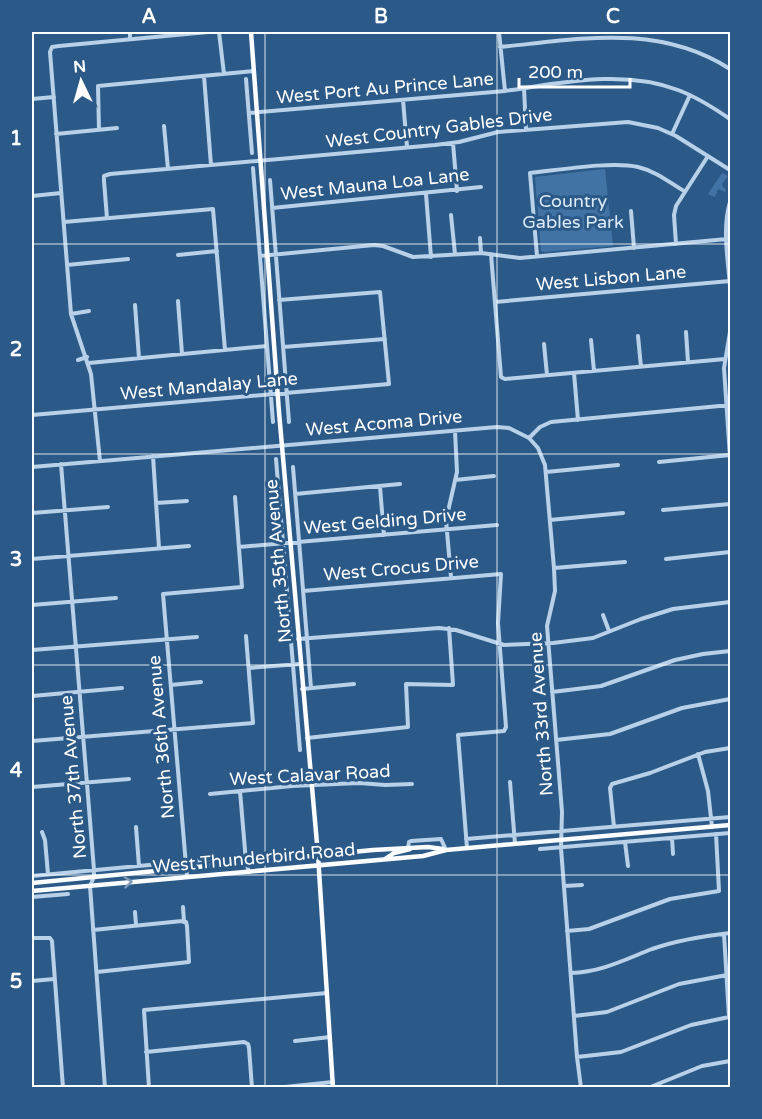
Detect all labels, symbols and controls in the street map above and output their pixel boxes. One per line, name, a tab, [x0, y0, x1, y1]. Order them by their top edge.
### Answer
text: A	[142, 5, 157, 29]
text: B	[374, 5, 388, 29]
text: C	[606, 5, 620, 29]
north arrow	[51, 51, 111, 111]
scale bar	[519, 51, 630, 89]
text: N	[73, 57, 87, 78]
text: 200 m	[528, 61, 583, 83]
street label: West Port Au Prince Lane	[275, 68, 495, 108]
street label: West Country Gables Drive	[324, 103, 554, 153]
text: 1	[10, 127, 22, 151]
street label: West Mauna Loa Lane	[280, 163, 470, 205]
park label: Country Gables Park	[522, 190, 624, 233]
street label: West Lisbon Lane	[535, 260, 687, 296]
text: 2	[10, 338, 22, 362]
street label: West Mandalay Lane	[119, 367, 299, 405]
street label: West Acoma Drive	[305, 405, 463, 441]
street label: North 35th Avenue	[260, 478, 296, 644]
street label: West Gelding Drive	[303, 503, 467, 539]
text: 3	[10, 548, 22, 572]
street label: West Crocus Drive	[322, 550, 480, 586]
street label: North 33rd Avenue	[524, 631, 558, 797]
street label: North 36th Avenue	[143, 654, 179, 820]
street label: North 37th Avenue	[55, 694, 91, 860]
text: 4	[10, 759, 23, 783]
street label: West Calavar Road	[229, 760, 391, 790]
street label: West Thunderbird Road	[152, 838, 356, 878]
one-way arrow	[124, 876, 133, 889]
text: 5	[10, 970, 22, 994]

